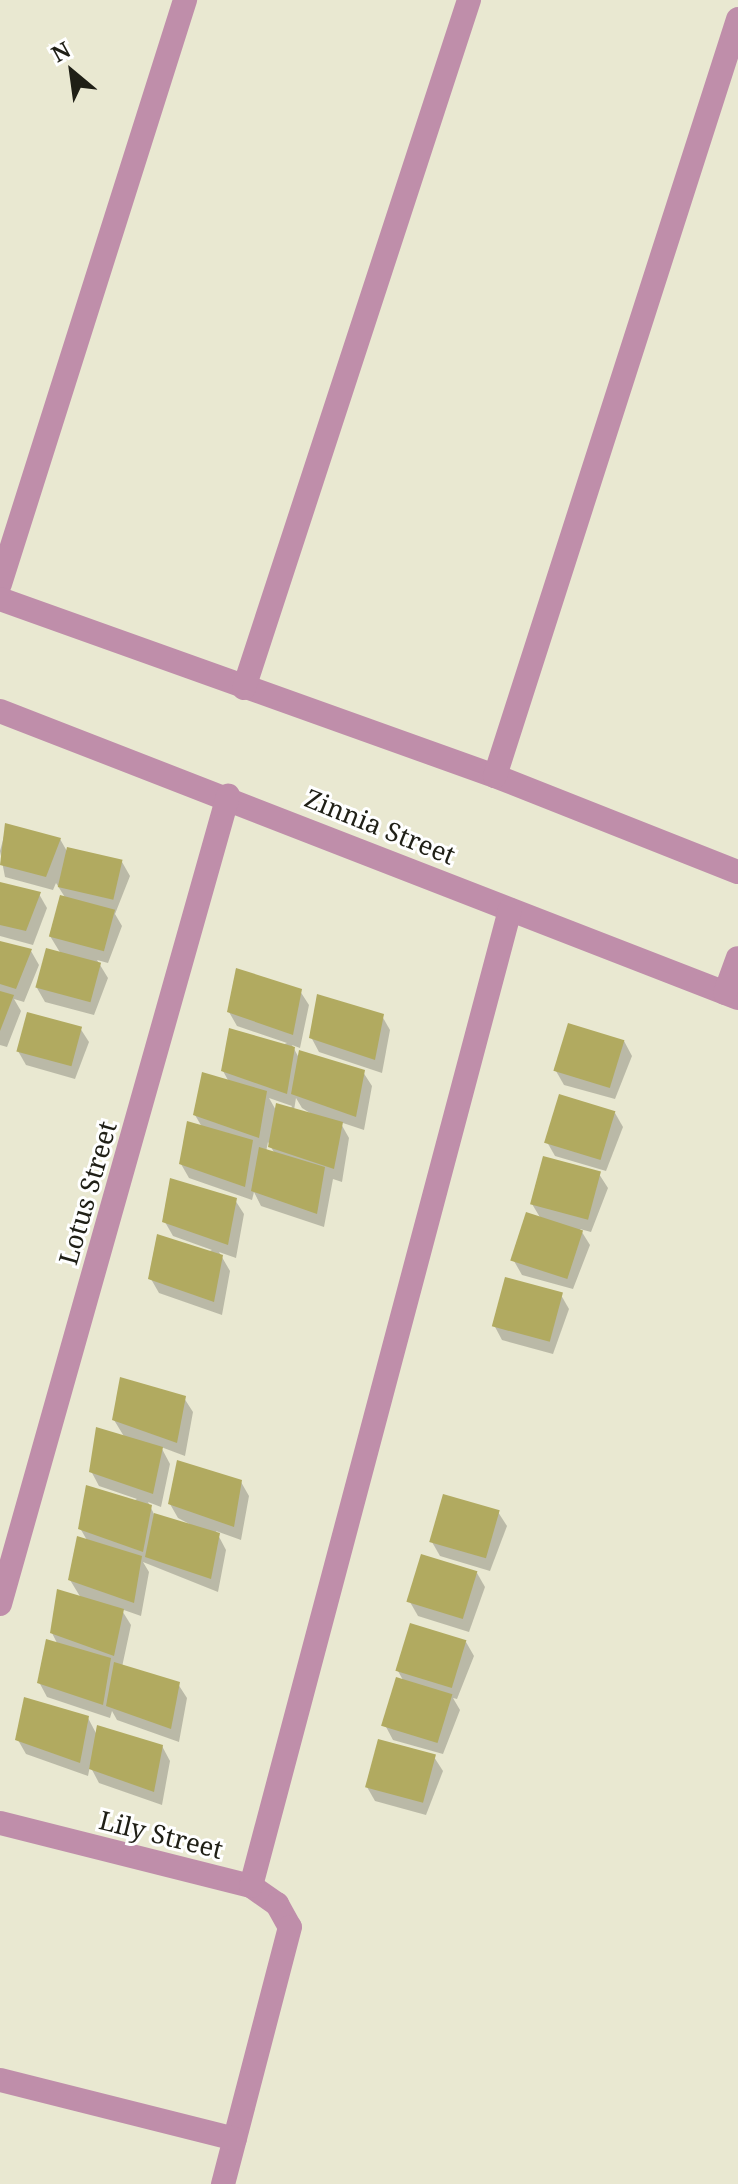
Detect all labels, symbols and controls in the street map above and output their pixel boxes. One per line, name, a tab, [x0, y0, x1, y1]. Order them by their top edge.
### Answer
north arrow	[32, 32, 112, 112]
text: N	[46, 34, 75, 68]
street label: Zinnia Street	[300, 783, 460, 871]
street label: Lotus Street	[53, 1118, 123, 1268]
street label: Lily Street	[96, 1805, 226, 1865]

